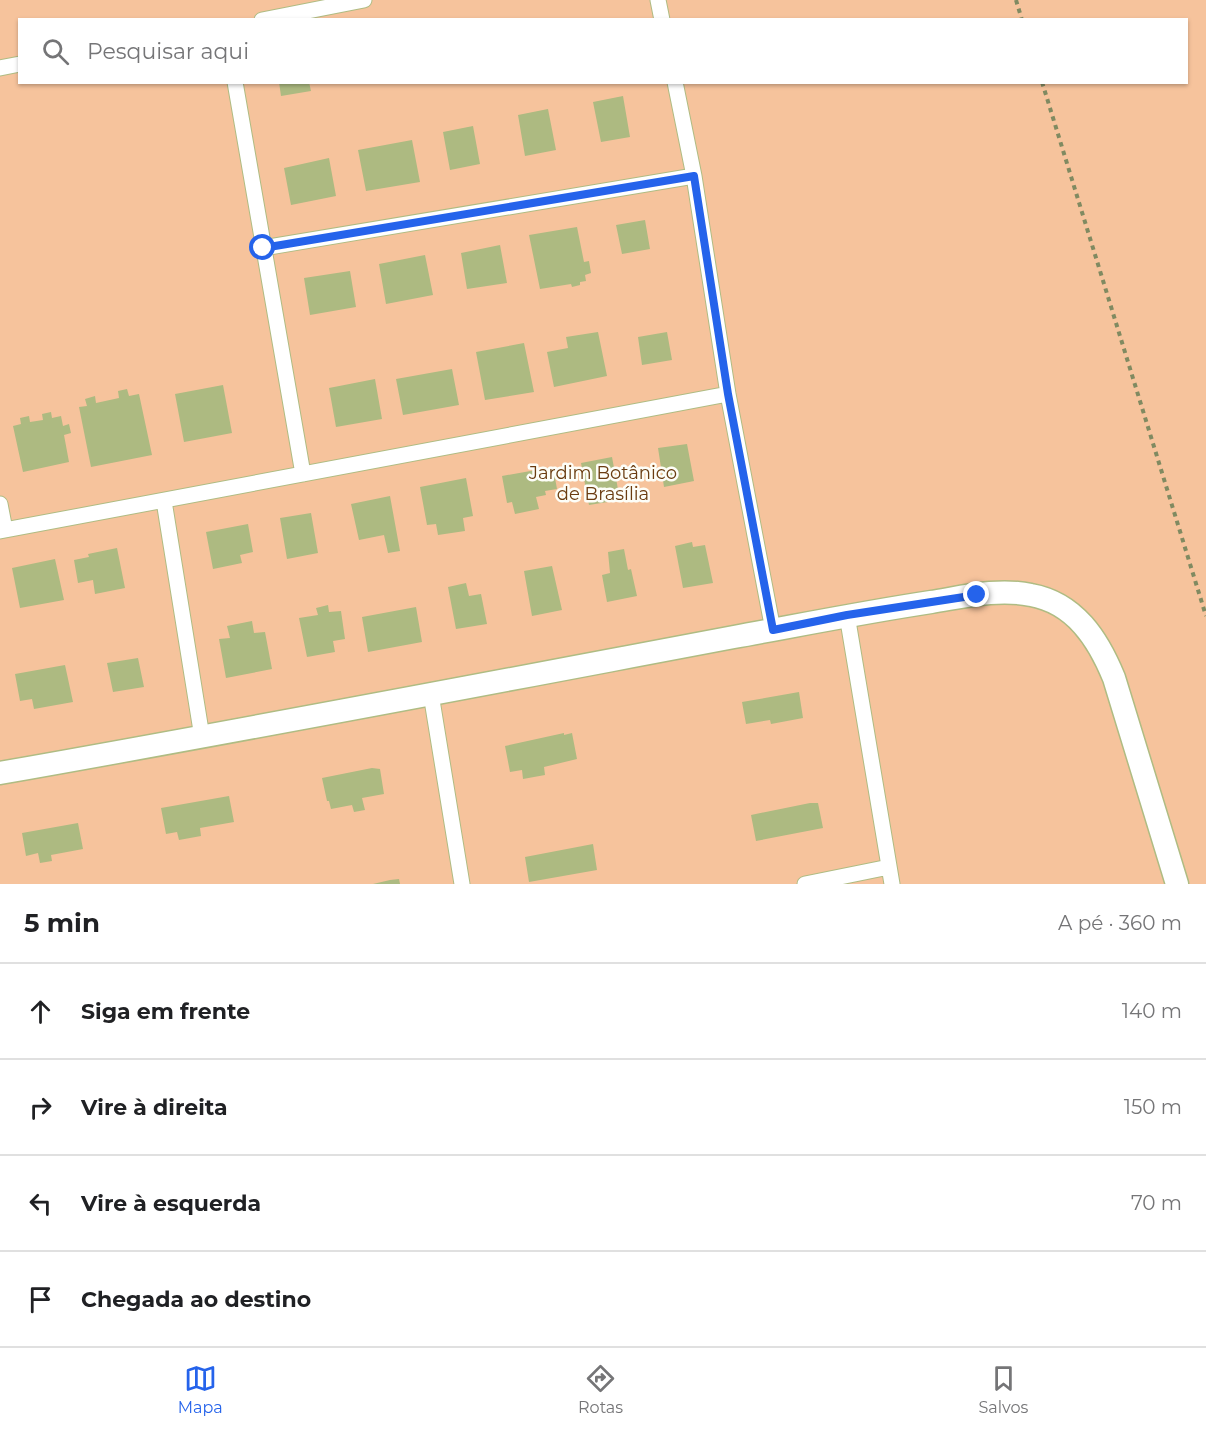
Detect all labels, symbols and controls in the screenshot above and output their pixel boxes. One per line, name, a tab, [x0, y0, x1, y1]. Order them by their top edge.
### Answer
search box	[18, 18, 1188, 84]
icon: search	[39, 35, 72, 68]
text: Pesquisar aqui	[87, 38, 249, 65]
route start	[249, 234, 275, 260]
park label: Jardim Botânico de Brasília	[528, 462, 677, 505]
route end	[963, 581, 989, 607]
text: 5 min	[24, 907, 100, 939]
text: A pé · 360 m	[1058, 911, 1182, 935]
icon: ahead	[24, 995, 57, 1028]
text: Siga em frente	[81, 998, 250, 1025]
text: 140 m	[1122, 999, 1182, 1023]
icon: right	[24, 1091, 57, 1124]
text: Vire à direita	[81, 1094, 228, 1121]
text: 150 m	[1124, 1095, 1182, 1119]
icon: left	[24, 1187, 57, 1220]
text: Vire à esquerda	[81, 1190, 261, 1217]
text: 70 m	[1131, 1191, 1182, 1215]
icon: arrive	[24, 1283, 57, 1316]
text: Chegada ao destino	[81, 1286, 311, 1313]
tab: Mapa	[178, 1362, 223, 1417]
tab: Rotas	[578, 1362, 623, 1417]
tab: Salvos	[978, 1362, 1028, 1417]

